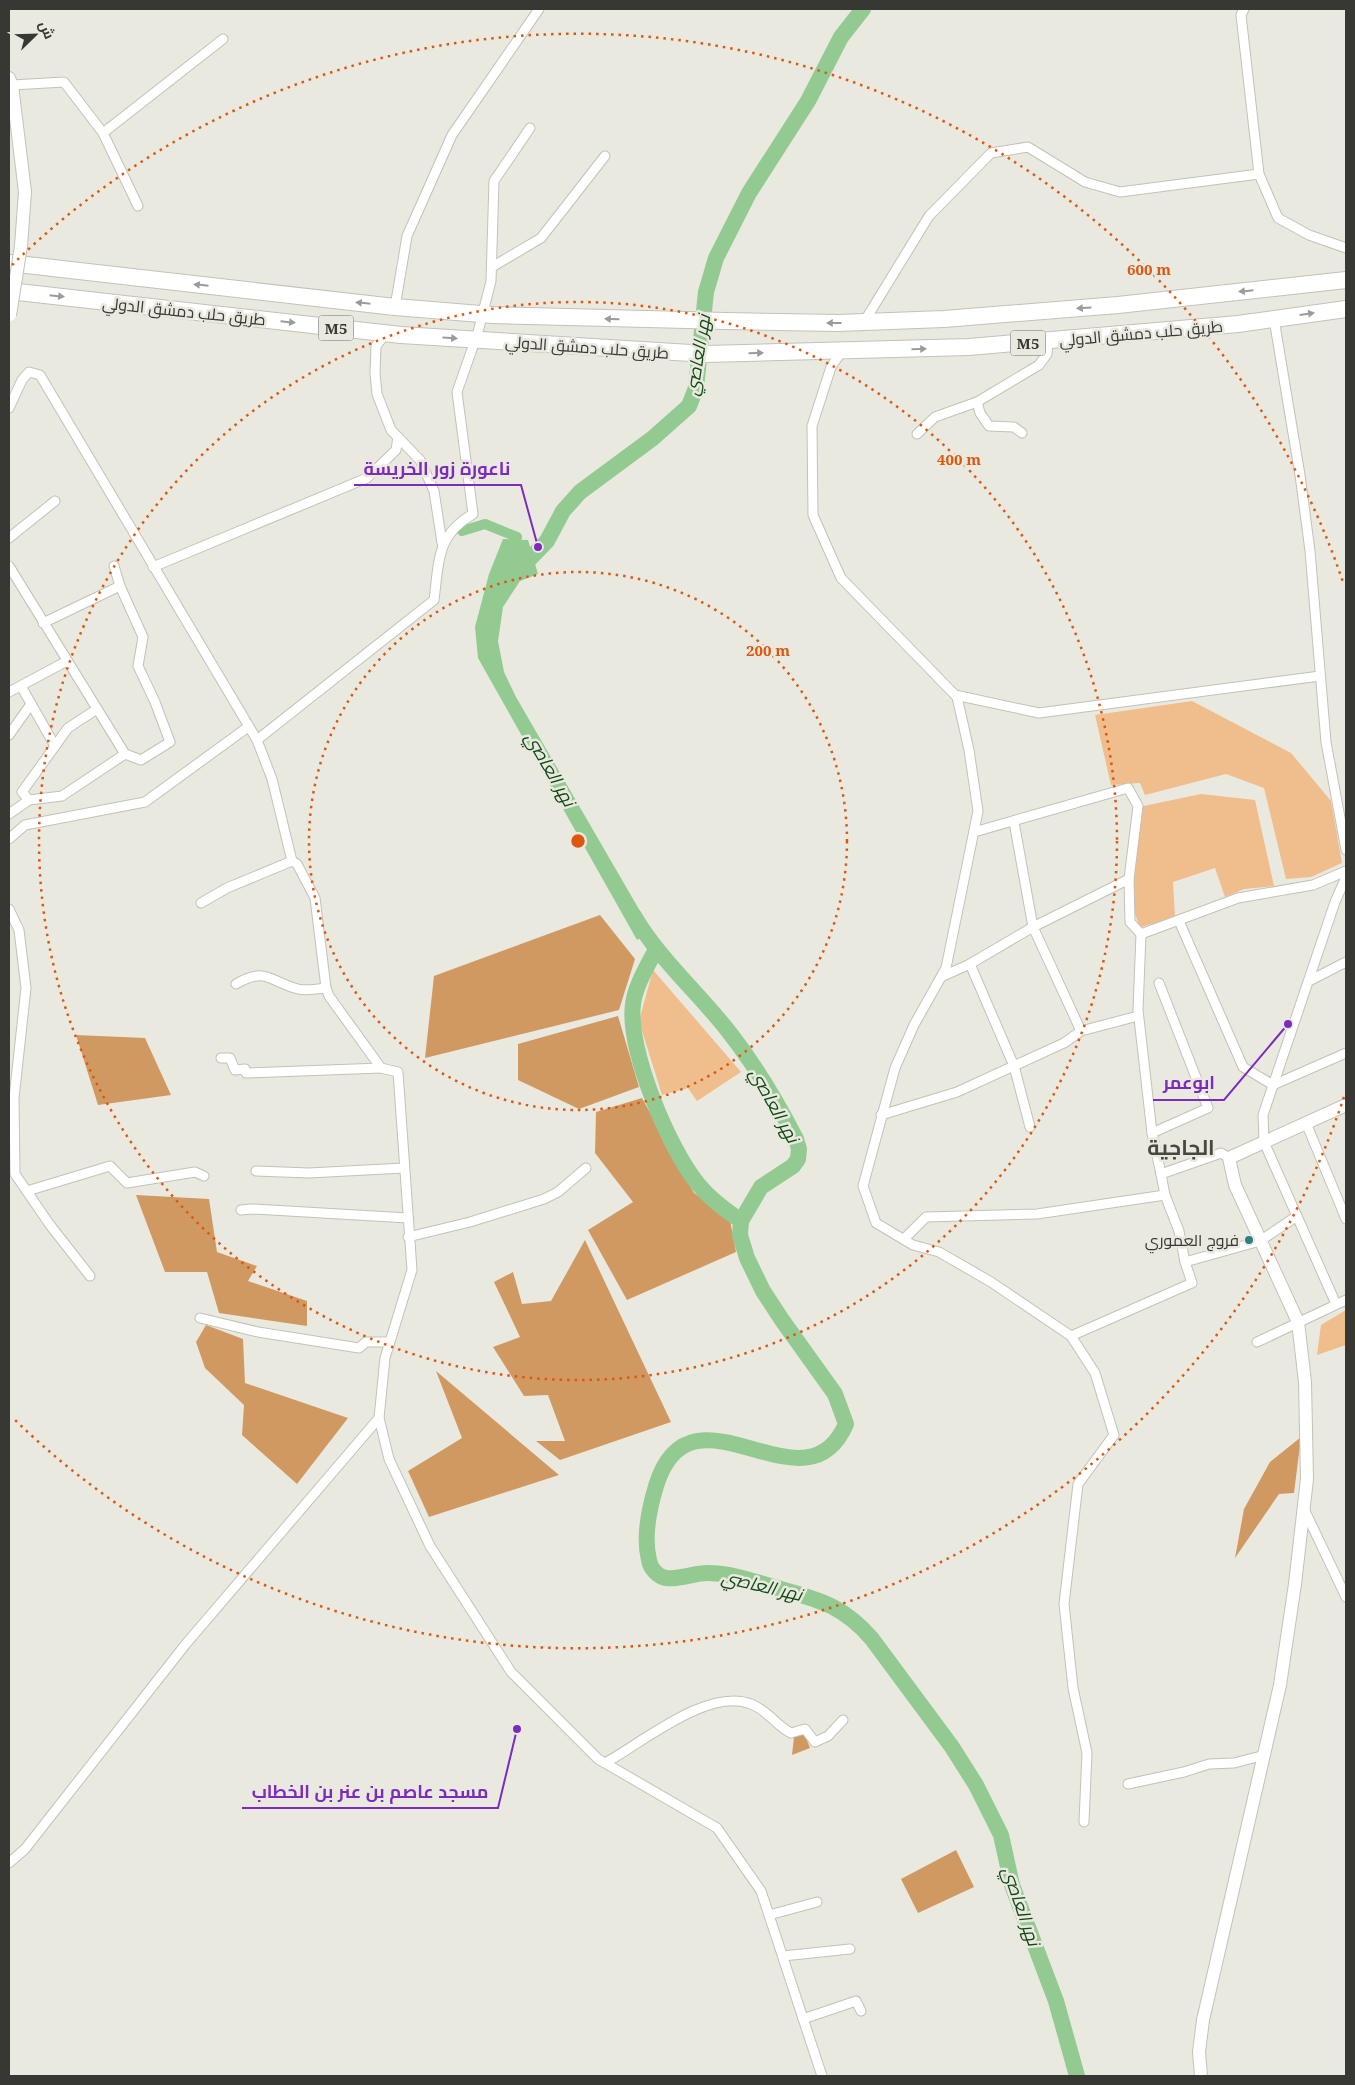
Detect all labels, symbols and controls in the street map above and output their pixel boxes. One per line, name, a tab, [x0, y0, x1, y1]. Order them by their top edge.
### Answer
north arrow	[10, 10, 60, 60]
text: ش	[35, 18, 60, 42]
text: 600 m	[1127, 259, 1171, 279]
one-way arrow	[193, 281, 209, 289]
one-way arrow	[1237, 287, 1253, 295]
street label: طريق حلب دمشق الدولي	[101, 291, 267, 334]
one-way arrow	[49, 293, 65, 301]
one-way arrow	[354, 299, 370, 307]
one-way arrow	[1076, 304, 1092, 312]
water label: نهر العاصي	[679, 310, 719, 398]
one-way arrow	[1299, 310, 1315, 318]
one-way arrow	[604, 314, 620, 322]
street label: طريق حلب دمشق الدولي	[1058, 315, 1224, 354]
road number: M5	[318, 316, 354, 340]
one-way arrow	[281, 318, 297, 326]
one-way arrow	[826, 319, 842, 327]
street label: طريق حلب دمشق الدولي	[504, 330, 670, 367]
road number: M5	[1010, 330, 1046, 356]
one-way arrow	[442, 335, 458, 343]
one-way arrow	[911, 345, 927, 353]
one-way arrow	[748, 349, 764, 357]
text: 400 m	[937, 449, 981, 469]
callout: ناعورة زور الخريسة	[354, 452, 521, 485]
text: ناعورة زور الخريسة	[364, 456, 510, 480]
text: 200 m	[746, 640, 790, 660]
water label: نهر العاصي	[518, 728, 583, 814]
centre of rings	[569, 832, 587, 850]
water label: نهر العاصي	[742, 1063, 806, 1150]
callout: ابوعمر	[1153, 1067, 1224, 1100]
text: ابوعمر	[1162, 1070, 1215, 1094]
district label: الجاجية	[1147, 1133, 1215, 1161]
place label: فروج العموري	[1145, 1229, 1239, 1254]
marker: فروج العموري	[1243, 1234, 1255, 1246]
water label: نهر العاصي	[719, 1564, 807, 1609]
callout: مسجد عاصم بن عنر بن الخطاب	[242, 1775, 498, 1808]
text: مسجد عاصم بن عنر بن الخطاب	[252, 1779, 488, 1804]
water label: نهر العاصي	[994, 1863, 1047, 1952]

